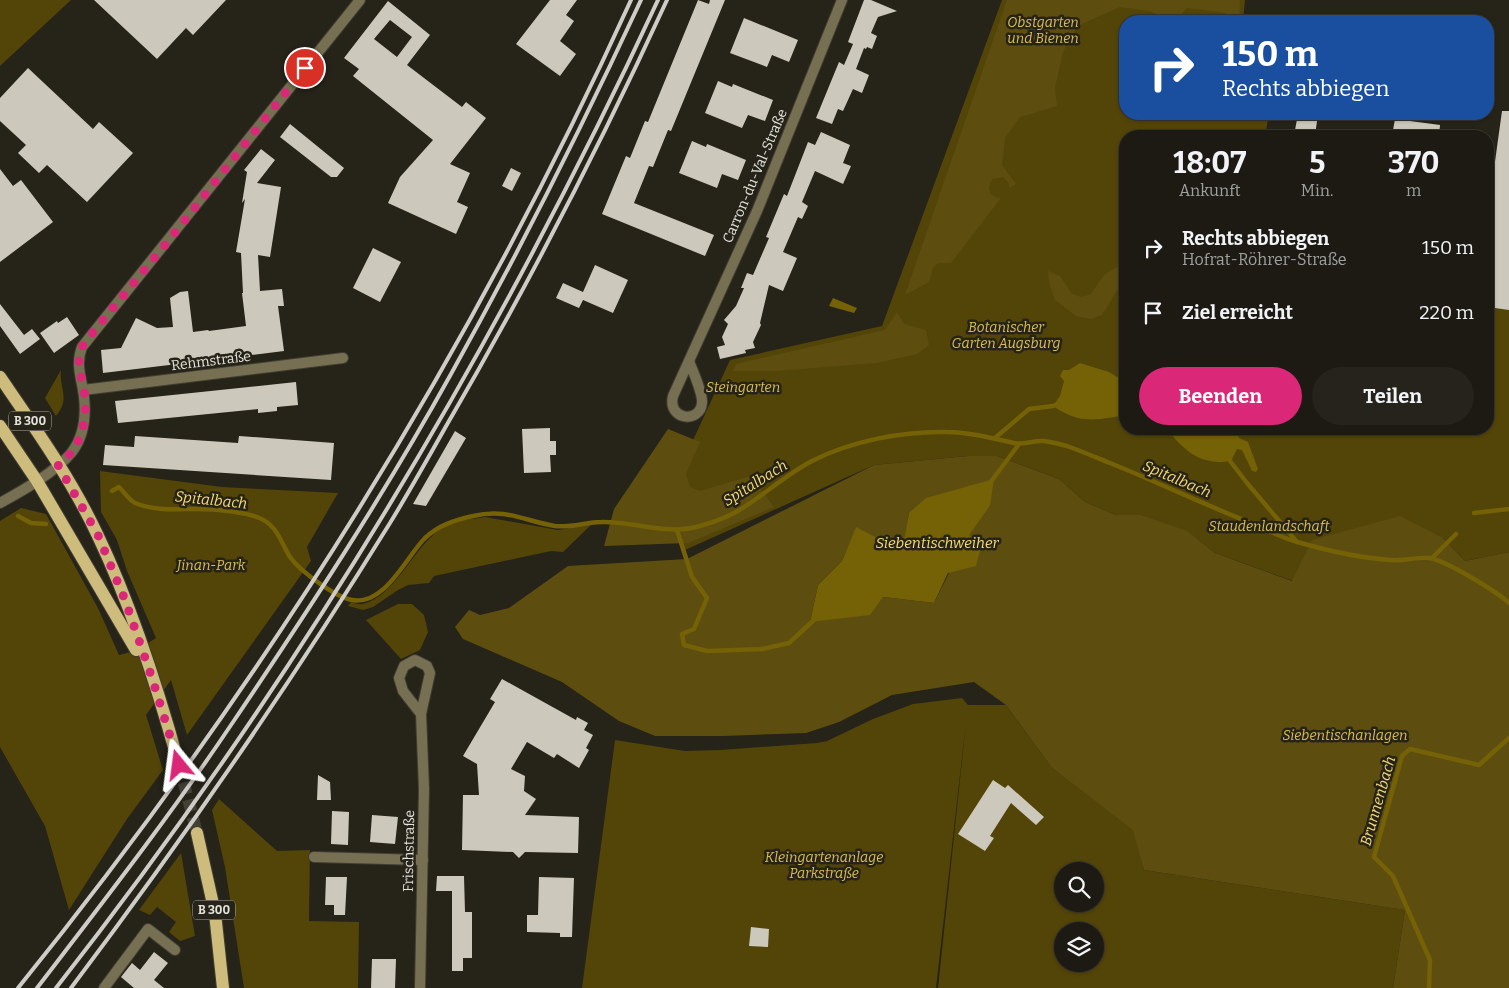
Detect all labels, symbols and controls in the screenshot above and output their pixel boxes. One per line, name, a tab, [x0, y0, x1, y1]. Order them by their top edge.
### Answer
park label: Obstgarten und Bienen	[1007, 14, 1079, 47]
text: 150 m	[1222, 33, 1318, 75]
icon: right	[1139, 35, 1204, 100]
pin	[284, 47, 326, 89]
icon: arrive	[291, 54, 319, 82]
text: Rechts abbiegen	[1222, 75, 1389, 102]
street label: Carron-du-Val-Straße	[719, 106, 791, 246]
text: 18:07	[1173, 145, 1246, 181]
text: 5	[1309, 145, 1325, 181]
text: 370	[1388, 145, 1440, 181]
text: Ankunft	[1179, 181, 1241, 200]
text: Min.	[1301, 181, 1333, 200]
text: m	[1406, 181, 1421, 200]
text: Rechts abbiegen	[1182, 227, 1329, 250]
icon: right	[1139, 234, 1167, 262]
text: 150 m	[1422, 236, 1474, 259]
text: Hofrat-Röhrer-Straße	[1182, 250, 1347, 269]
icon: arrive	[1139, 299, 1167, 327]
text: Ziel erreicht	[1182, 301, 1293, 324]
text: 220 m	[1419, 301, 1474, 324]
park label: Botanischer Garten Augsburg	[952, 319, 1060, 352]
street label: Rehmstraße	[170, 348, 252, 374]
button: Beenden	[1139, 367, 1302, 425]
button: Teilen	[1312, 367, 1474, 425]
park label: Steingarten	[706, 379, 780, 396]
road number: B 300	[9, 412, 51, 431]
water label: Spitalbach	[719, 456, 791, 510]
water label: Spitalbach	[1140, 457, 1214, 502]
water label: Spitalbach	[174, 487, 248, 513]
park label: Staudenlandschaft	[1209, 518, 1330, 535]
water label: Siebentischweiher	[875, 534, 1000, 552]
park label: Jinan-Park	[175, 557, 246, 574]
park label: Siebentischanlagen	[1283, 727, 1407, 744]
position arrow	[152, 738, 204, 790]
water label: Brunnenbach	[1357, 754, 1399, 848]
street label: Frischstraße	[400, 810, 418, 892]
park label: Kleingartenanlage Parkstraße	[765, 849, 883, 882]
map controls	[1054, 862, 1104, 972]
button: search	[1054, 862, 1104, 912]
road number: B 300	[193, 900, 235, 920]
button: layers	[1054, 922, 1104, 972]

